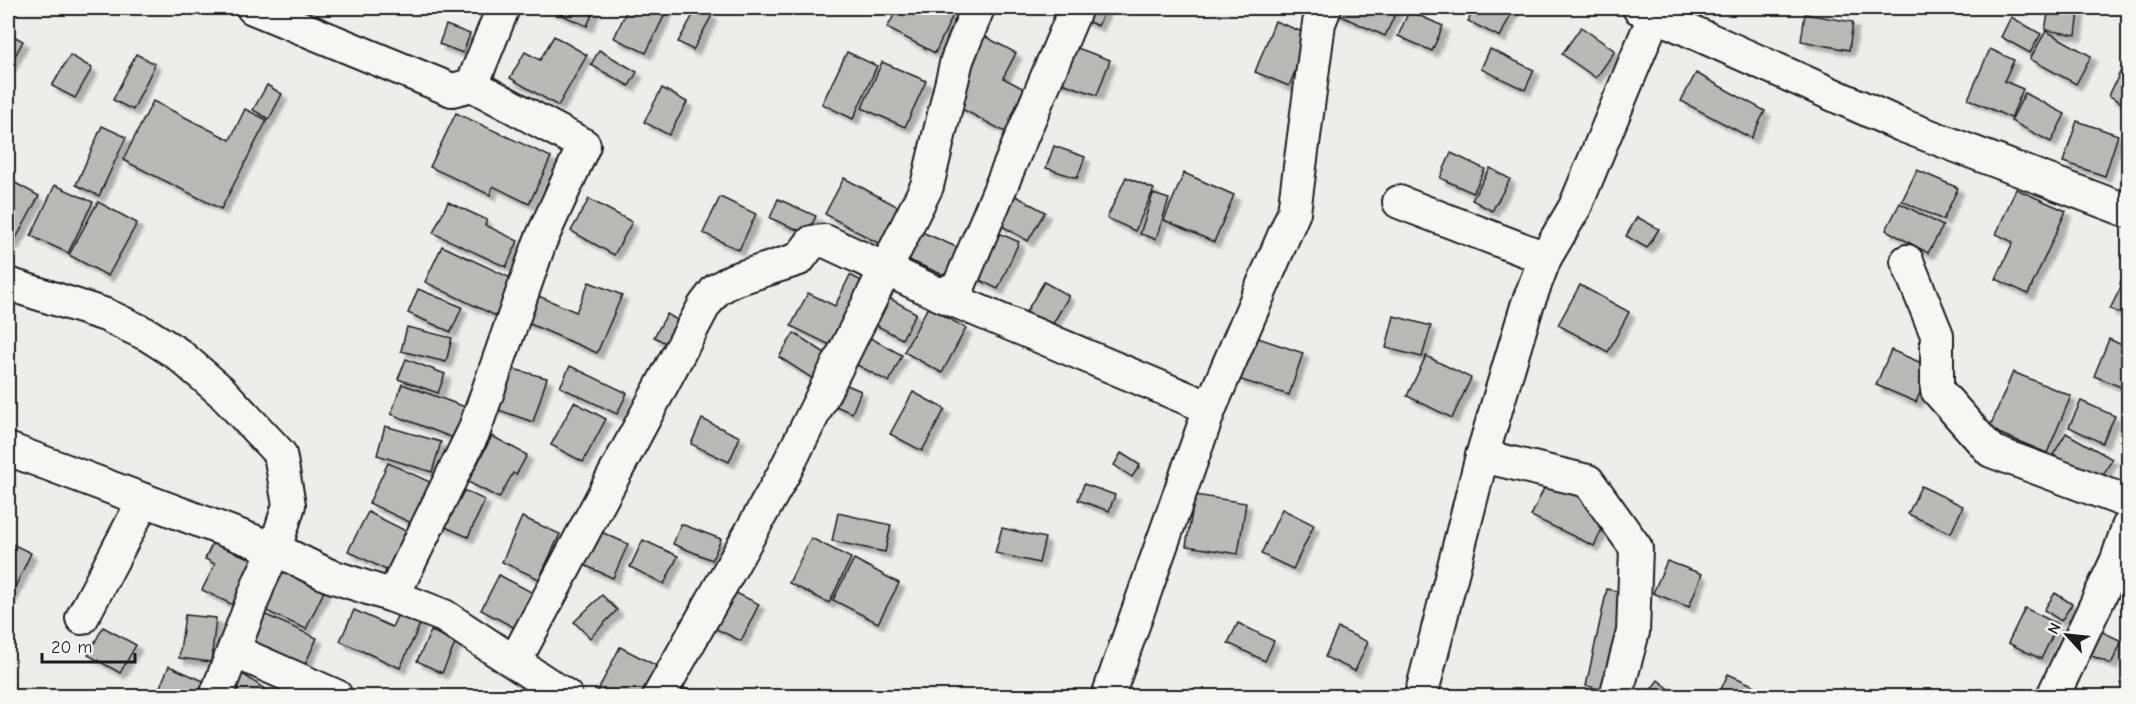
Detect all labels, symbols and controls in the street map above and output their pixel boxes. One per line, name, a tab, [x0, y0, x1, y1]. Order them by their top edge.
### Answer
north arrow	[2037, 605, 2097, 665]
text: N	[2044, 620, 2065, 637]
scale bar	[42, 626, 135, 664]
text: 20 m	[51, 637, 92, 658]

